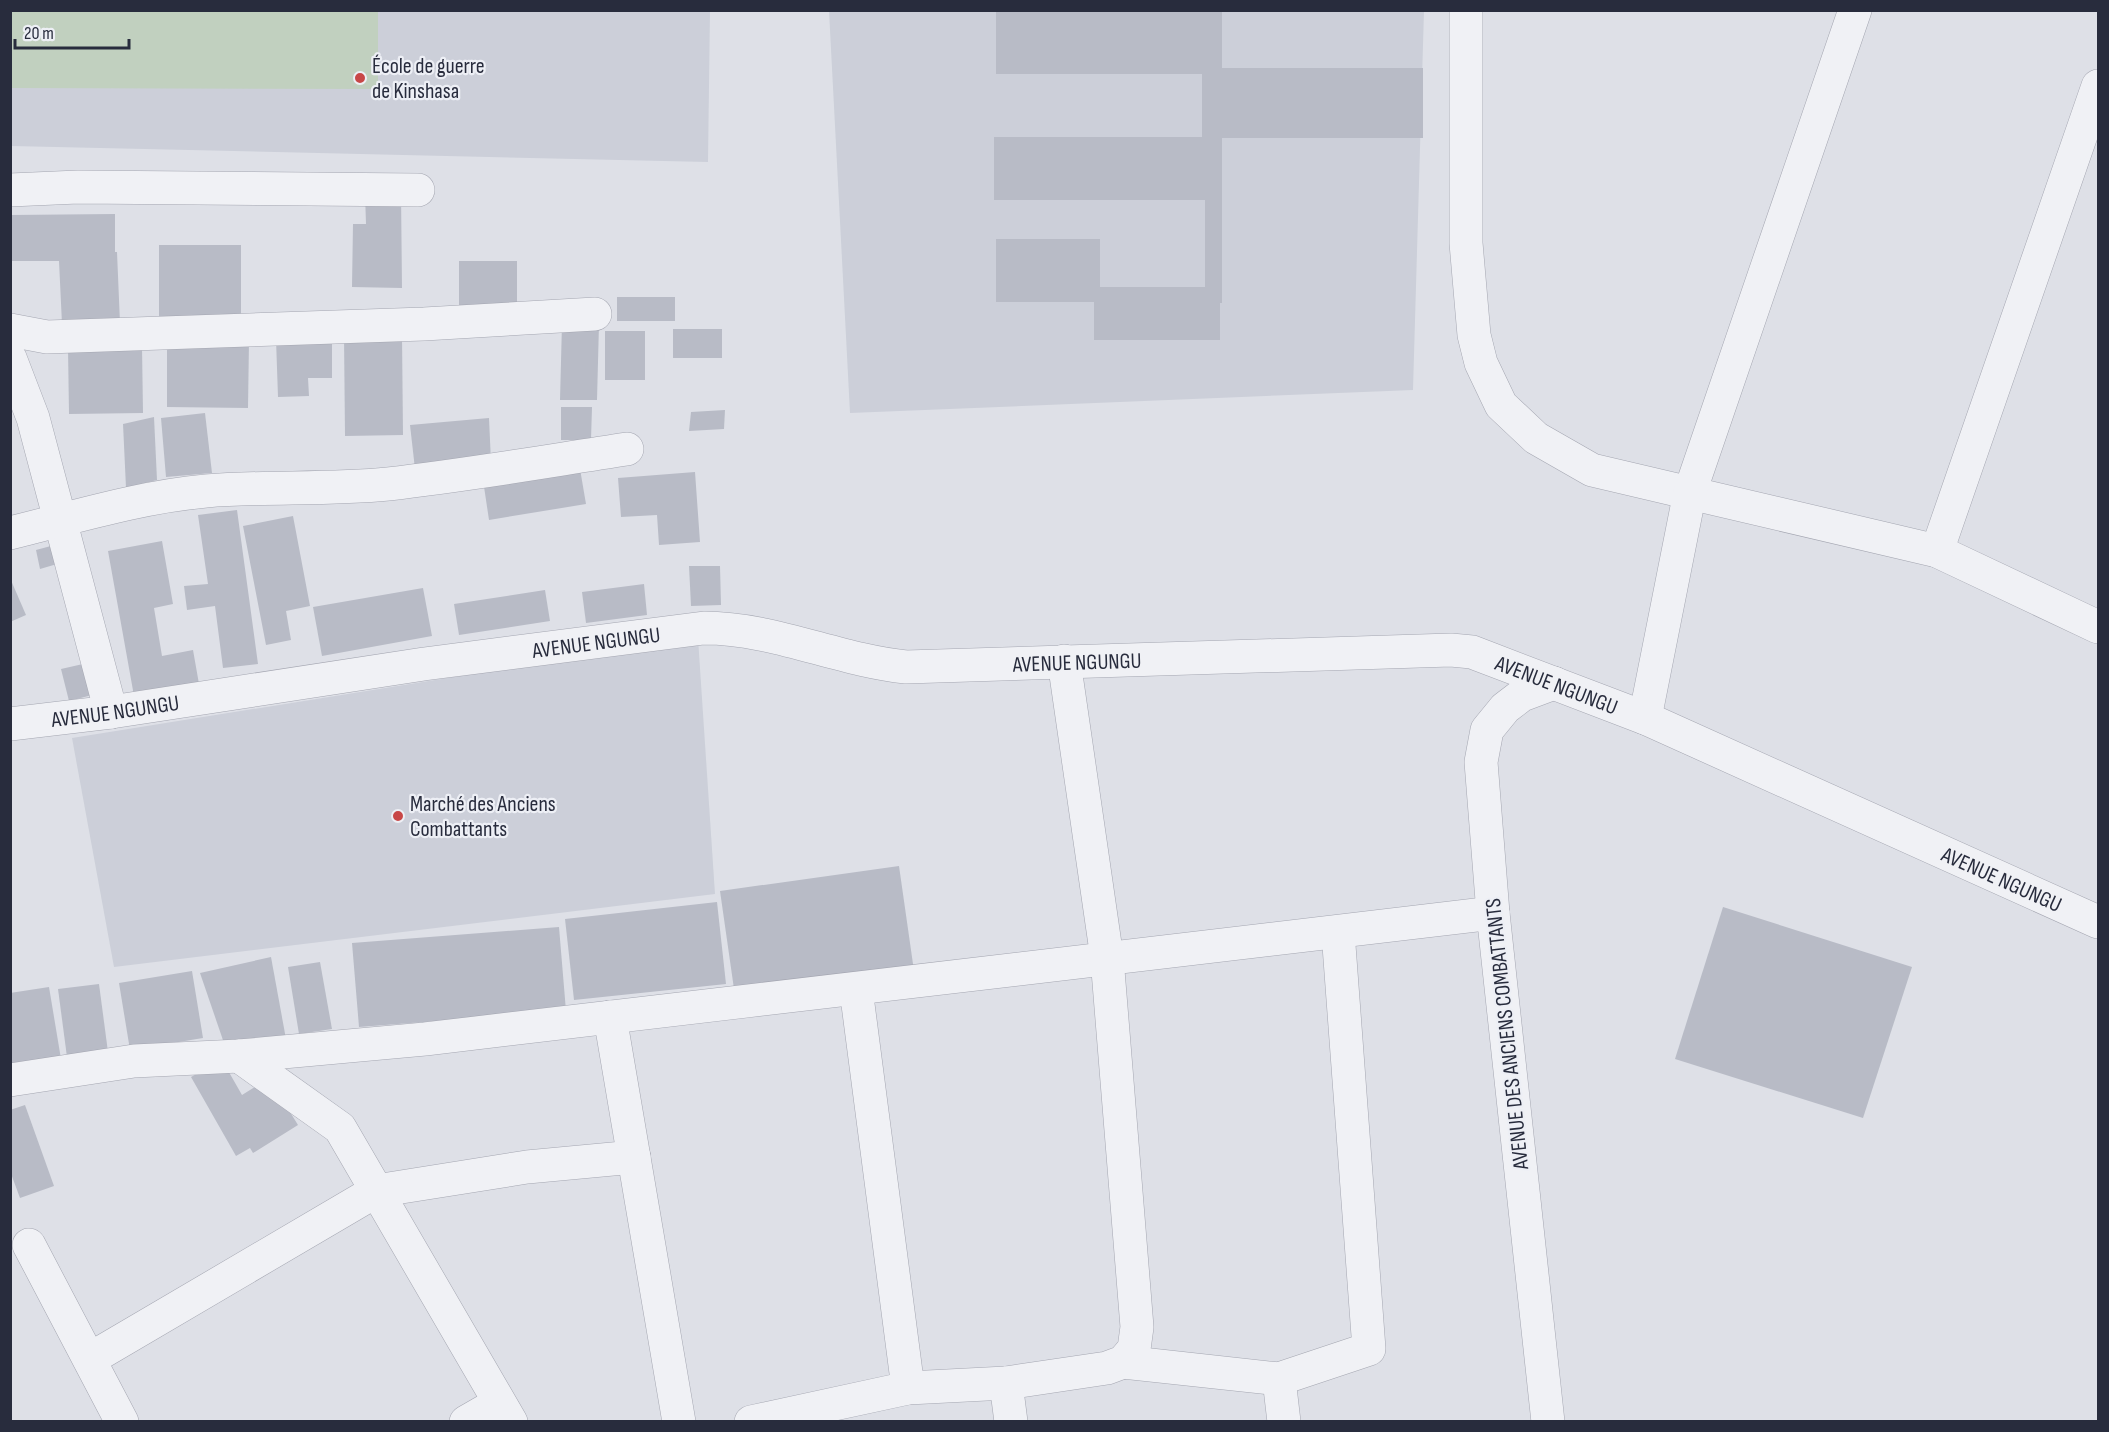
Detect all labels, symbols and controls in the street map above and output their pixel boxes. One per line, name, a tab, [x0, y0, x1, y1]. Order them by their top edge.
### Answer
scale bar	[15, 12, 129, 50]
text: 20 m	[24, 23, 54, 44]
place label: École de guerre de Kinshasa	[372, 53, 485, 105]
marker: École de guerre de Kinshasa	[353, 71, 367, 85]
street label: AVENUE NGUNGU	[530, 622, 662, 665]
street label: AVENUE NGUNGU	[1011, 648, 1142, 679]
street label: AVENUE NGUNGU	[1490, 650, 1621, 721]
street label: AVENUE NGUNGU	[49, 690, 181, 734]
place label: Marché des Anciens Combattants	[410, 791, 556, 843]
marker: Marché des Anciens Combattants	[391, 809, 405, 823]
street label: AVENUE NGUNGU	[1936, 841, 2066, 919]
street label: AVENUE DES ANCIENS COMBATTANTS	[1480, 897, 1535, 1172]

